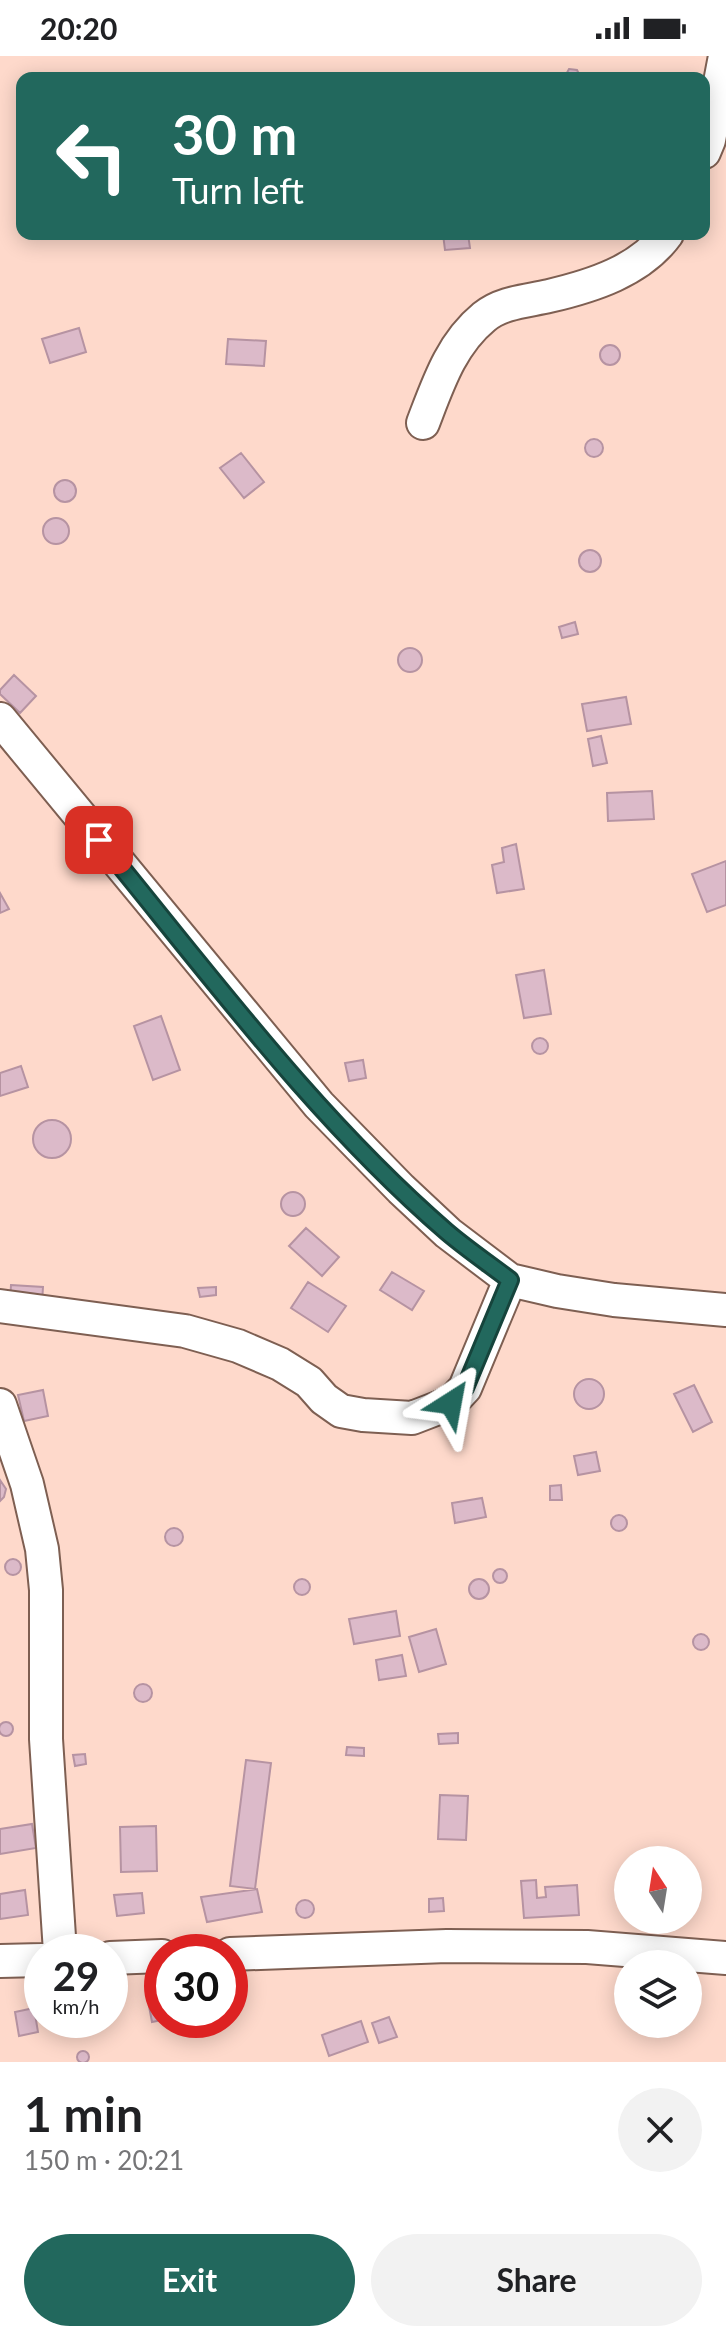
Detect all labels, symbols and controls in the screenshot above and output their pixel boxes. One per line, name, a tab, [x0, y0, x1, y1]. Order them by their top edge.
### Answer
text: 20:20	[40, 10, 117, 46]
text: 30 m	[172, 100, 297, 167]
icon: left	[40, 104, 144, 208]
text: Turn left	[172, 168, 304, 212]
pin	[65, 806, 133, 874]
icon: arrive	[77, 818, 121, 862]
position arrow	[409, 1361, 493, 1445]
north arrow	[614, 1846, 702, 1934]
map controls	[614, 1846, 702, 2038]
speed limit sign: 30	[144, 1934, 248, 2038]
button: layers	[614, 1950, 702, 2038]
text: 29	[53, 1952, 99, 2000]
text: km/h	[53, 1994, 99, 2018]
text: 1 min	[24, 2085, 143, 2142]
button: close	[618, 2088, 702, 2172]
text: 150 m · 20:21	[24, 2144, 184, 2176]
button: Exit	[24, 2234, 355, 2326]
button: Share	[371, 2234, 702, 2326]

